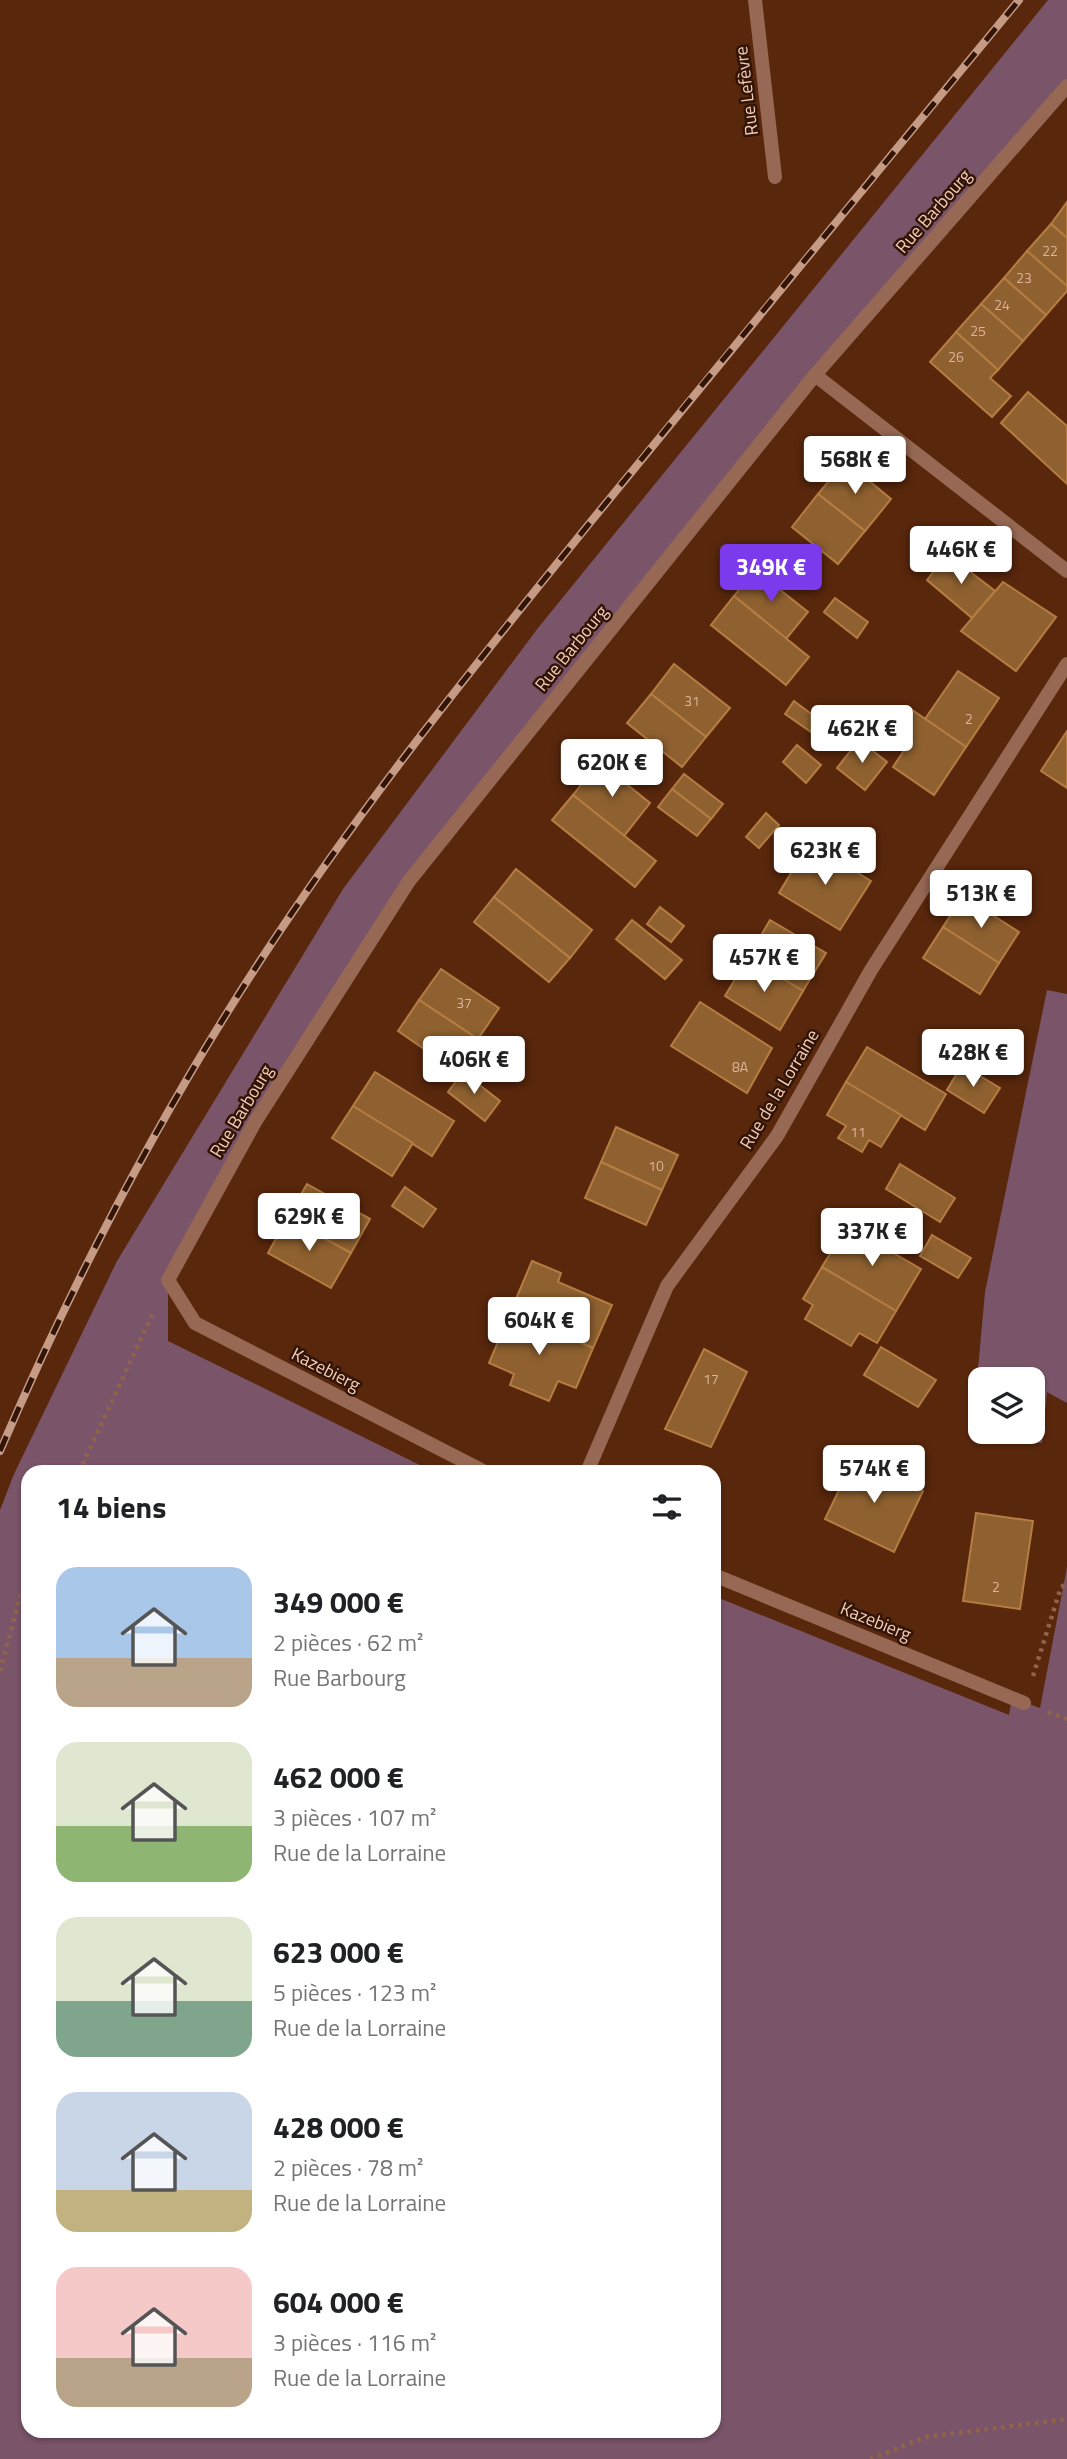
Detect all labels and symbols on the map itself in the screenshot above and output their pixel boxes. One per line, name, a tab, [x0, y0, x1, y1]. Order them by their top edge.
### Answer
street label: Rue Lefèvre	[727, 45, 765, 137]
street label: Rue Barbourg	[889, 163, 977, 259]
house number: 22	[1042, 240, 1058, 261]
house number: 23	[1016, 267, 1032, 288]
house number: 24	[994, 294, 1010, 315]
house number: 25	[970, 320, 986, 341]
house number: 26	[948, 346, 964, 367]
pin: 568K €	[798, 436, 912, 496]
pin: 446K €	[904, 526, 1018, 586]
pin: 349K €	[714, 544, 828, 604]
street label: Rue Barbourg	[528, 599, 614, 697]
house number: 31	[684, 690, 700, 711]
pin: 462K €	[805, 706, 919, 765]
house number: 2	[965, 708, 973, 729]
pin: 620K €	[555, 740, 669, 799]
pin: 623K €	[768, 828, 882, 887]
pin: 513K €	[924, 870, 1038, 930]
pin: 457K €	[707, 934, 821, 994]
house number: 37	[456, 992, 472, 1013]
street label: Rue de la Lorraine	[733, 1024, 825, 1154]
pin: 428K €	[916, 1030, 1030, 1089]
pin: 406K €	[417, 1036, 531, 1096]
house number: 8A	[732, 1056, 749, 1077]
street label: Rue Barbourg	[203, 1060, 279, 1162]
house number: 11	[850, 1121, 866, 1142]
house number: 10	[648, 1155, 664, 1176]
pin: 629K €	[252, 1194, 366, 1253]
pin: 337K €	[815, 1208, 929, 1268]
pin: 604K €	[482, 1298, 596, 1357]
street label: Kazebierg	[287, 1340, 365, 1398]
house number: 17	[703, 1368, 719, 1389]
pin: 574K €	[817, 1446, 931, 1505]
house number: 2	[992, 1576, 1000, 1597]
street label: Kazebierg	[836, 1595, 916, 1647]

